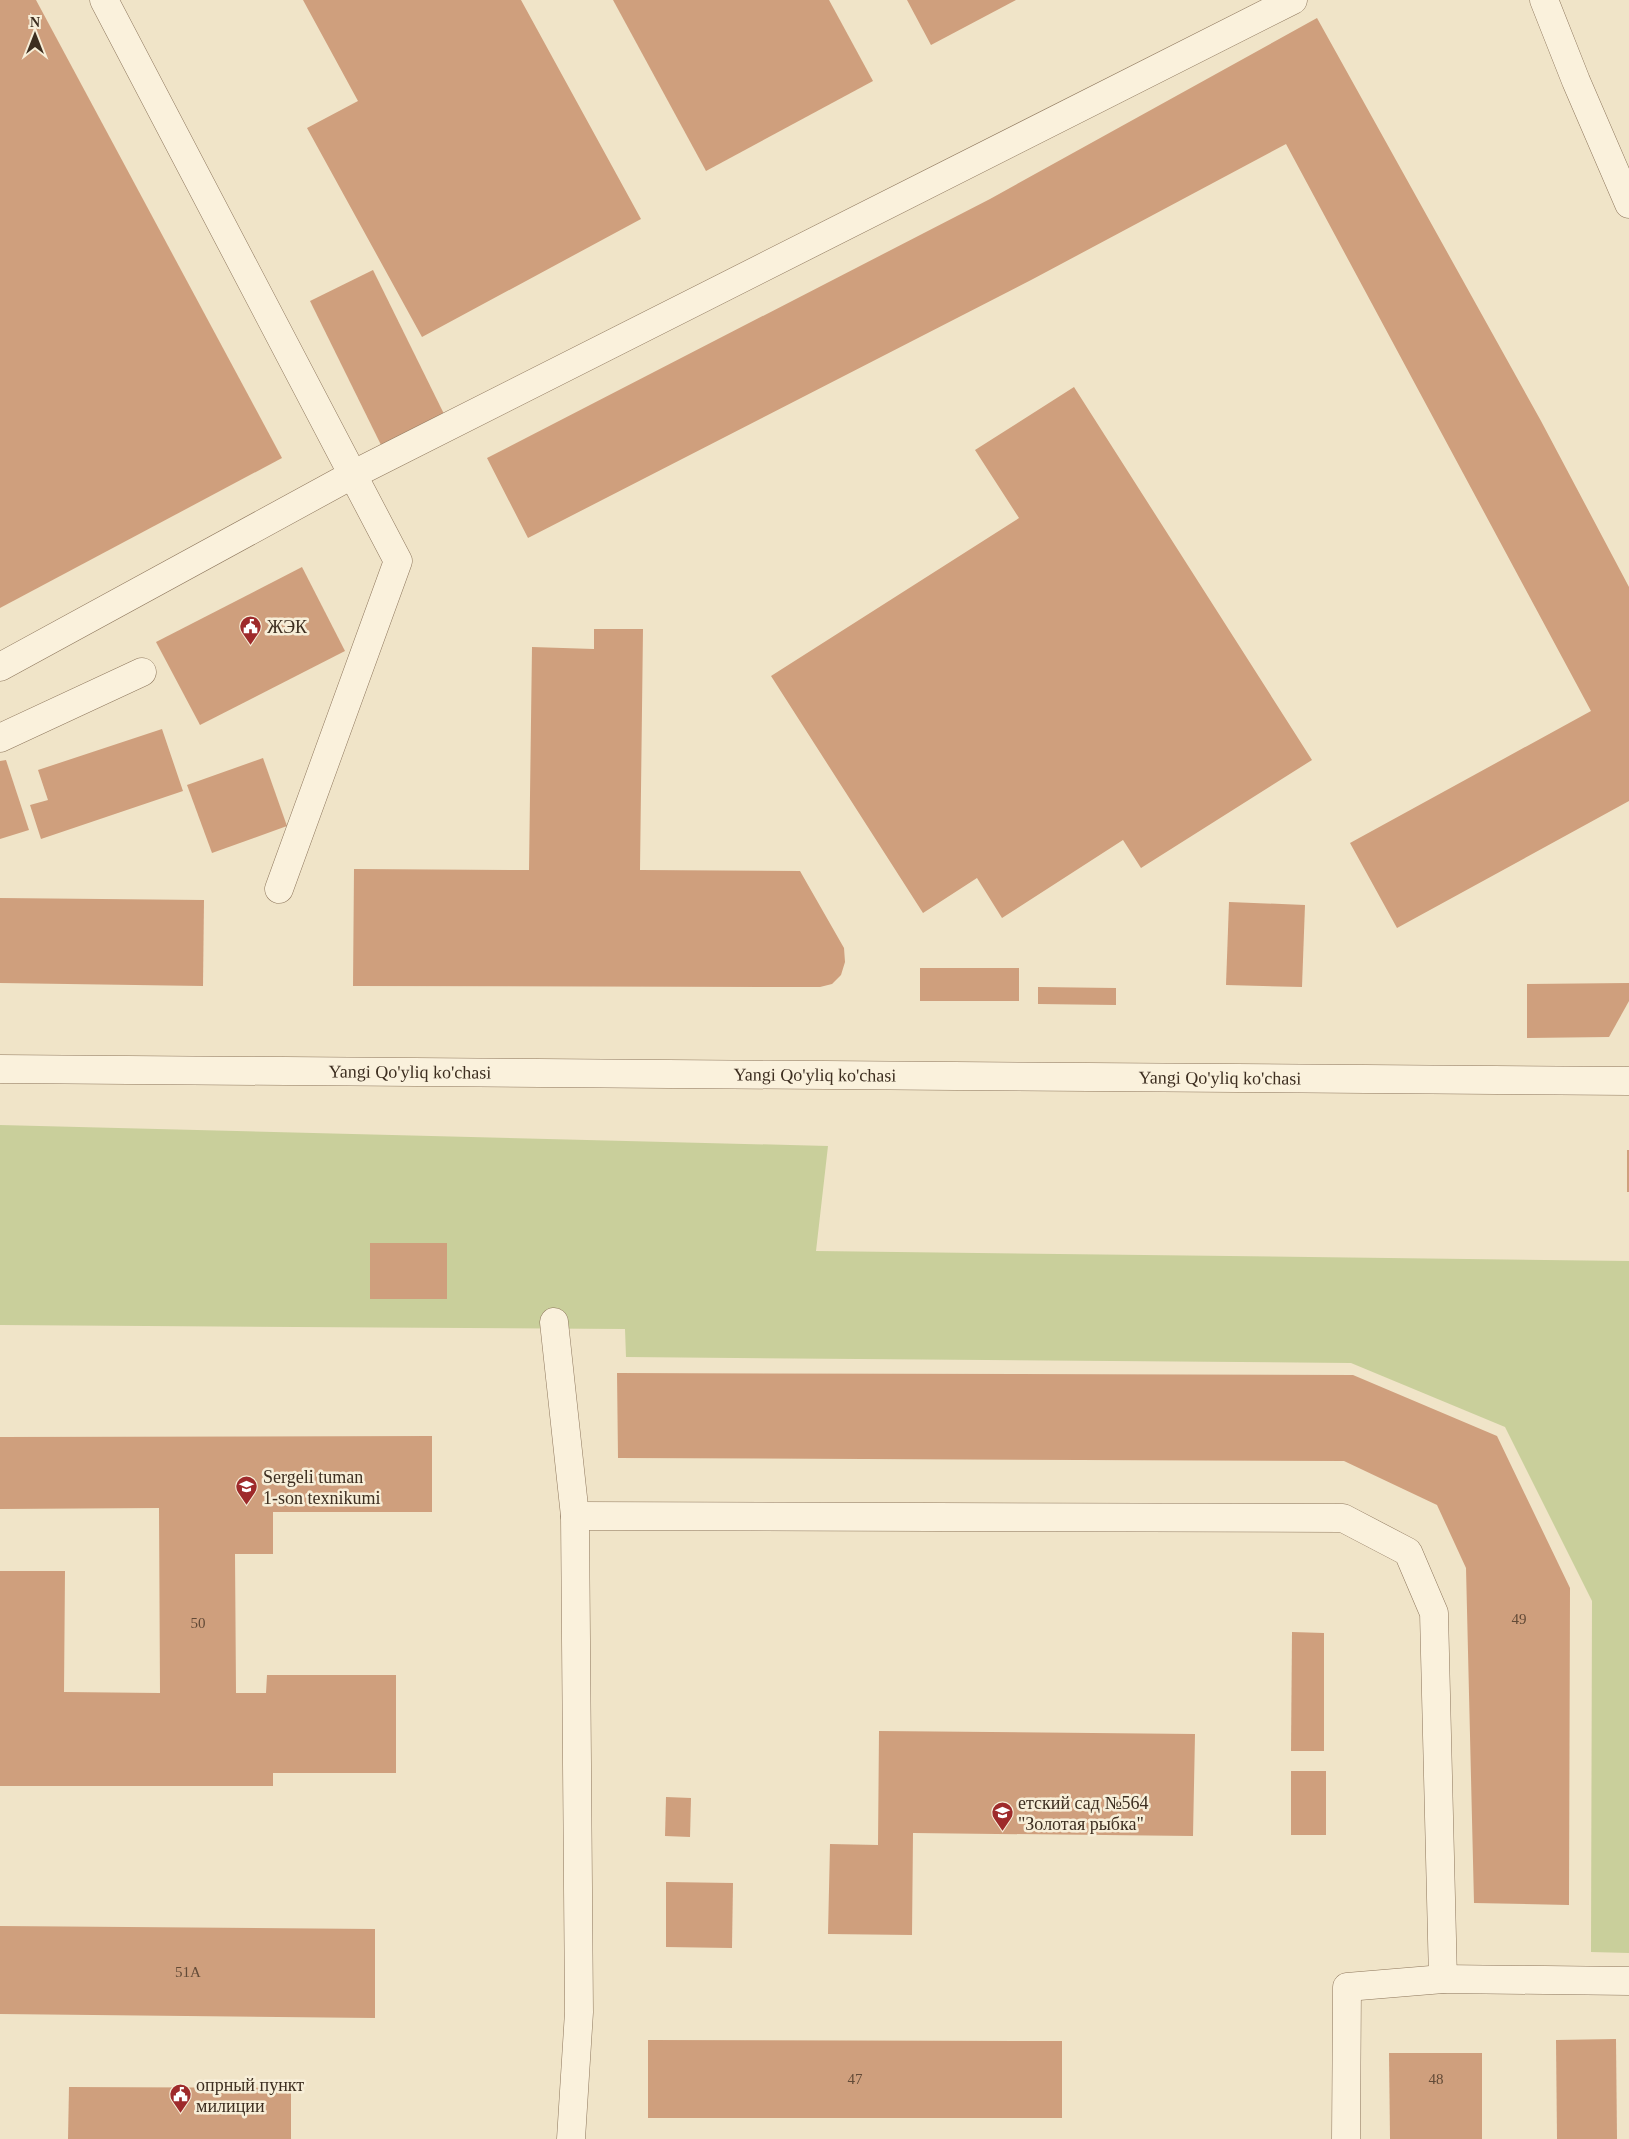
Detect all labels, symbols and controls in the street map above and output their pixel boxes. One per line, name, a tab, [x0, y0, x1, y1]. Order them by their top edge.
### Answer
north arrow	[10, 10, 60, 60]
text: N	[30, 15, 40, 30]
public building icon: ЖЭК	[239, 615, 263, 646]
place label: ЖЭК	[267, 617, 308, 637]
street label: Yangi Qo'yliq ko'chasi	[329, 1061, 491, 1083]
street label: Yangi Qo'yliq ko'chasi	[734, 1064, 896, 1086]
street label: Yangi Qo'yliq ko'chasi	[1139, 1067, 1301, 1089]
place label: Sergeli tuman 1-son texnikumi	[263, 1467, 381, 1508]
school or university icon: Sergeli tuman 1-son texnikumi	[235, 1475, 259, 1506]
house number: 49	[1512, 1611, 1527, 1627]
house number: 50	[191, 1615, 206, 1631]
place label: етский сад №564 "Золотая рыбка"	[1018, 1793, 1149, 1834]
school or university icon: етский сад №564 "Золотая рыбка"	[990, 1801, 1014, 1832]
house number: 51А	[175, 1964, 201, 1980]
house number: 47	[848, 2071, 863, 2087]
house number: 48	[1429, 2071, 1444, 2087]
place label: опрный пункт милиции	[196, 2075, 304, 2116]
public building icon: опрный пункт милиции	[168, 2083, 192, 2114]

